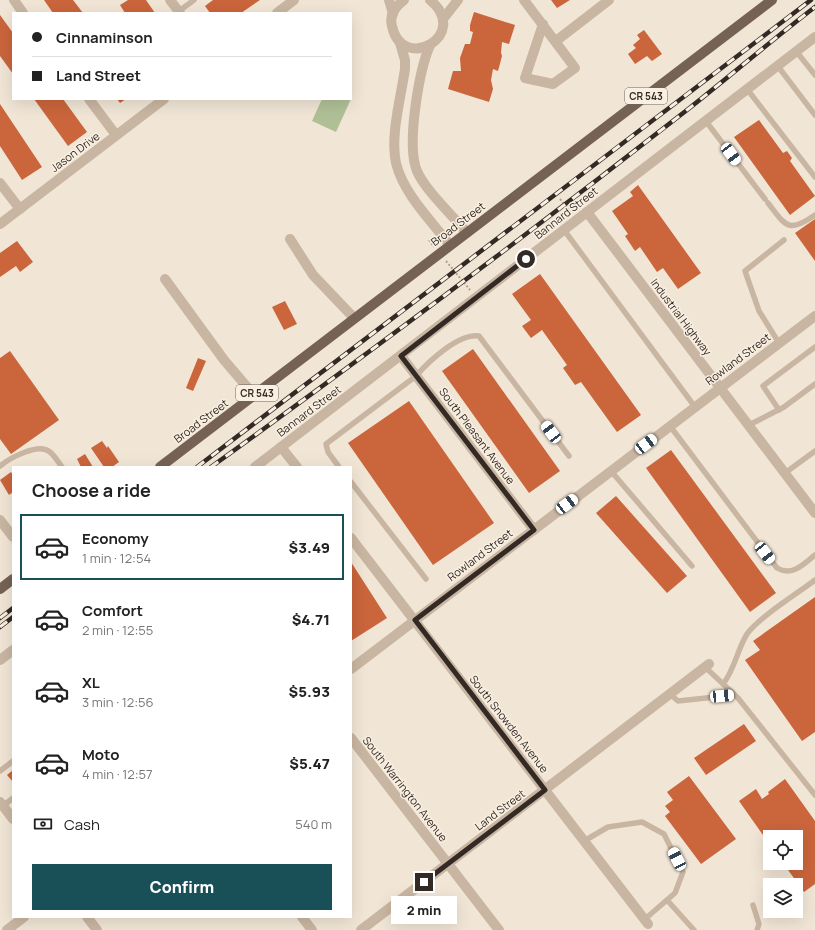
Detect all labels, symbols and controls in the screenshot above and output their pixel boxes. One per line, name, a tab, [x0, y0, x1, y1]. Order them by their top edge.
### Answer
text: Cinnaminson	[56, 27, 153, 48]
text: Land Street	[56, 65, 141, 86]
road number: CR 543	[625, 88, 667, 104]
street label: Jason Drive	[47, 128, 103, 175]
car	[719, 141, 743, 167]
street label: Bannard Street	[531, 183, 601, 242]
street label: Broad Street	[428, 198, 488, 249]
route start	[517, 250, 535, 268]
street label: Industrial Highway	[648, 275, 715, 358]
street label: Rowland Street	[702, 329, 773, 388]
street label: Bannard Street	[273, 381, 344, 440]
street label: South Pleasant Avenue	[436, 384, 519, 488]
road number: CR 543	[236, 385, 278, 401]
street label: Broad Street	[171, 395, 231, 446]
car	[539, 419, 563, 445]
car	[633, 432, 659, 456]
text: Choose a ride	[32, 478, 151, 502]
car	[554, 492, 580, 516]
street label: Rowland Street	[444, 525, 515, 584]
text: Economy	[82, 528, 149, 549]
icon: car	[34, 529, 70, 565]
text: $3.49	[289, 537, 330, 558]
car	[753, 540, 777, 566]
text: 1 min · 12:54	[82, 549, 151, 567]
text: Comfort	[82, 600, 143, 621]
icon: car	[34, 601, 70, 637]
text: $4.71	[292, 609, 330, 630]
text: 2 min · 12:55	[82, 621, 153, 639]
text: XL	[82, 672, 100, 693]
street label: South Snowden Avenue	[467, 672, 553, 776]
icon: car	[34, 673, 70, 709]
text: $5.93	[289, 681, 330, 702]
car	[710, 689, 734, 703]
text: 3 min · 12:56	[82, 693, 154, 711]
street label: South Warrington Avenue	[360, 733, 452, 845]
text: Moto	[82, 744, 119, 765]
icon: car	[34, 745, 70, 781]
text: $5.47	[289, 753, 330, 774]
text: 4 min · 12:57	[82, 765, 153, 783]
street label: Land Street	[472, 786, 528, 833]
icon: cash	[32, 813, 54, 835]
text: Cash	[64, 814, 100, 835]
text: 540 m	[295, 815, 332, 833]
map controls	[763, 830, 803, 918]
button: locate	[763, 830, 803, 870]
car	[666, 846, 688, 872]
button: Confirm	[32, 864, 332, 910]
route end	[415, 873, 433, 891]
button: layers	[763, 878, 803, 918]
callout: 2 min	[391, 896, 457, 924]
text: 2 min	[407, 901, 441, 919]

